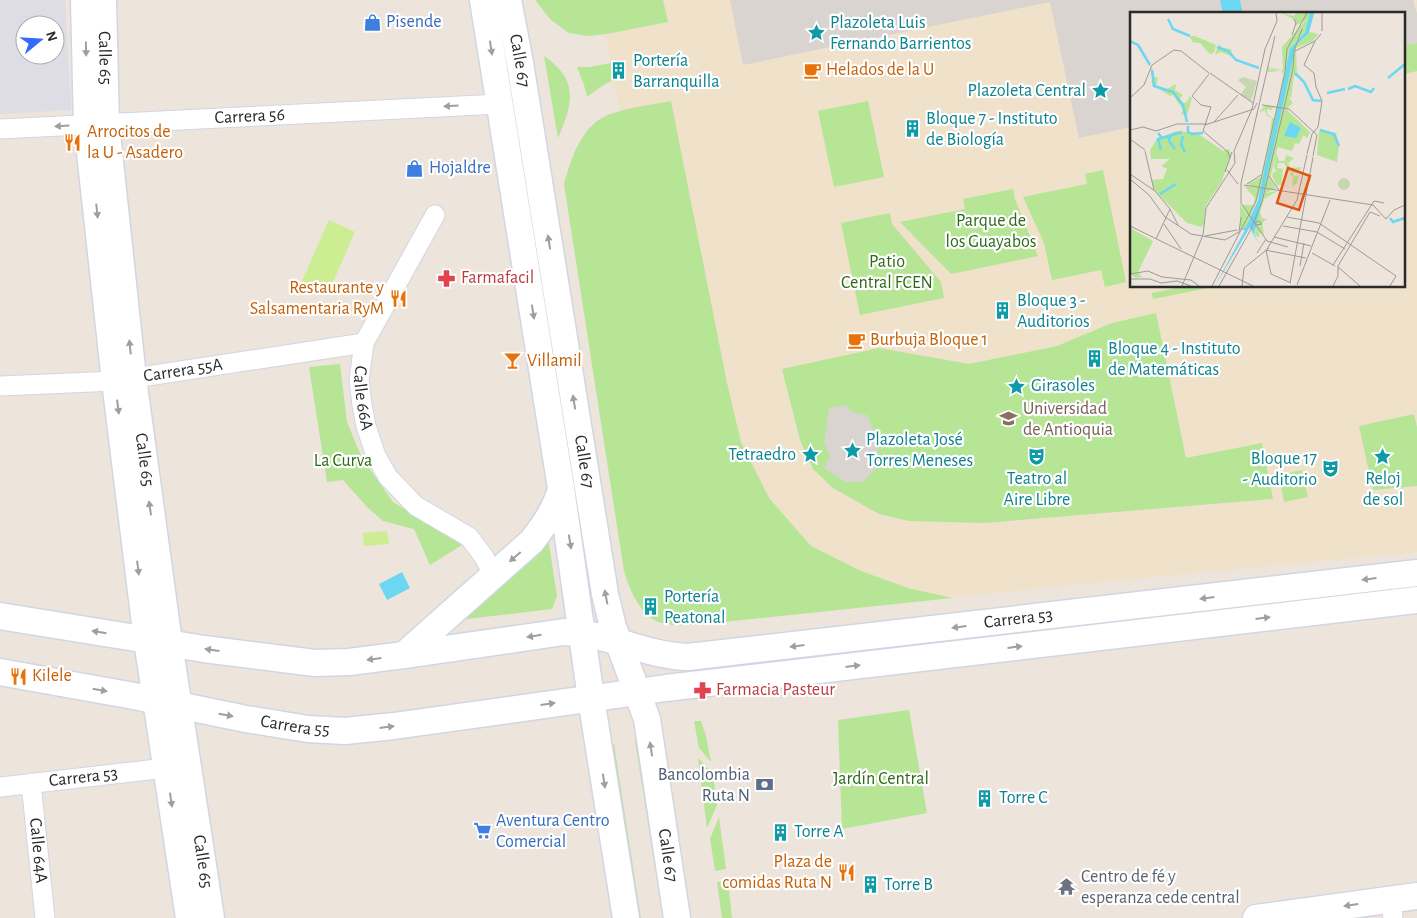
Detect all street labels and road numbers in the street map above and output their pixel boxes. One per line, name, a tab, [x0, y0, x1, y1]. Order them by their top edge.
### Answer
street label: Calle 65	[95, 31, 114, 85]
street label: Calle 67	[506, 33, 533, 89]
street label: Carrera 56	[214, 106, 285, 127]
street label: Carrera 55A	[142, 356, 225, 386]
street label: Calle 66A	[350, 365, 376, 433]
street label: Calle 65	[132, 432, 157, 488]
street label: Calle 67	[571, 434, 597, 490]
street label: Carrera 53	[983, 606, 1054, 632]
street label: Carrera 55	[259, 712, 330, 739]
street label: Carrera 53	[48, 765, 119, 790]
street label: Calle 64A	[26, 817, 50, 885]
street label: Calle 67	[655, 828, 680, 884]
street label: Calle 65	[189, 834, 215, 890]

